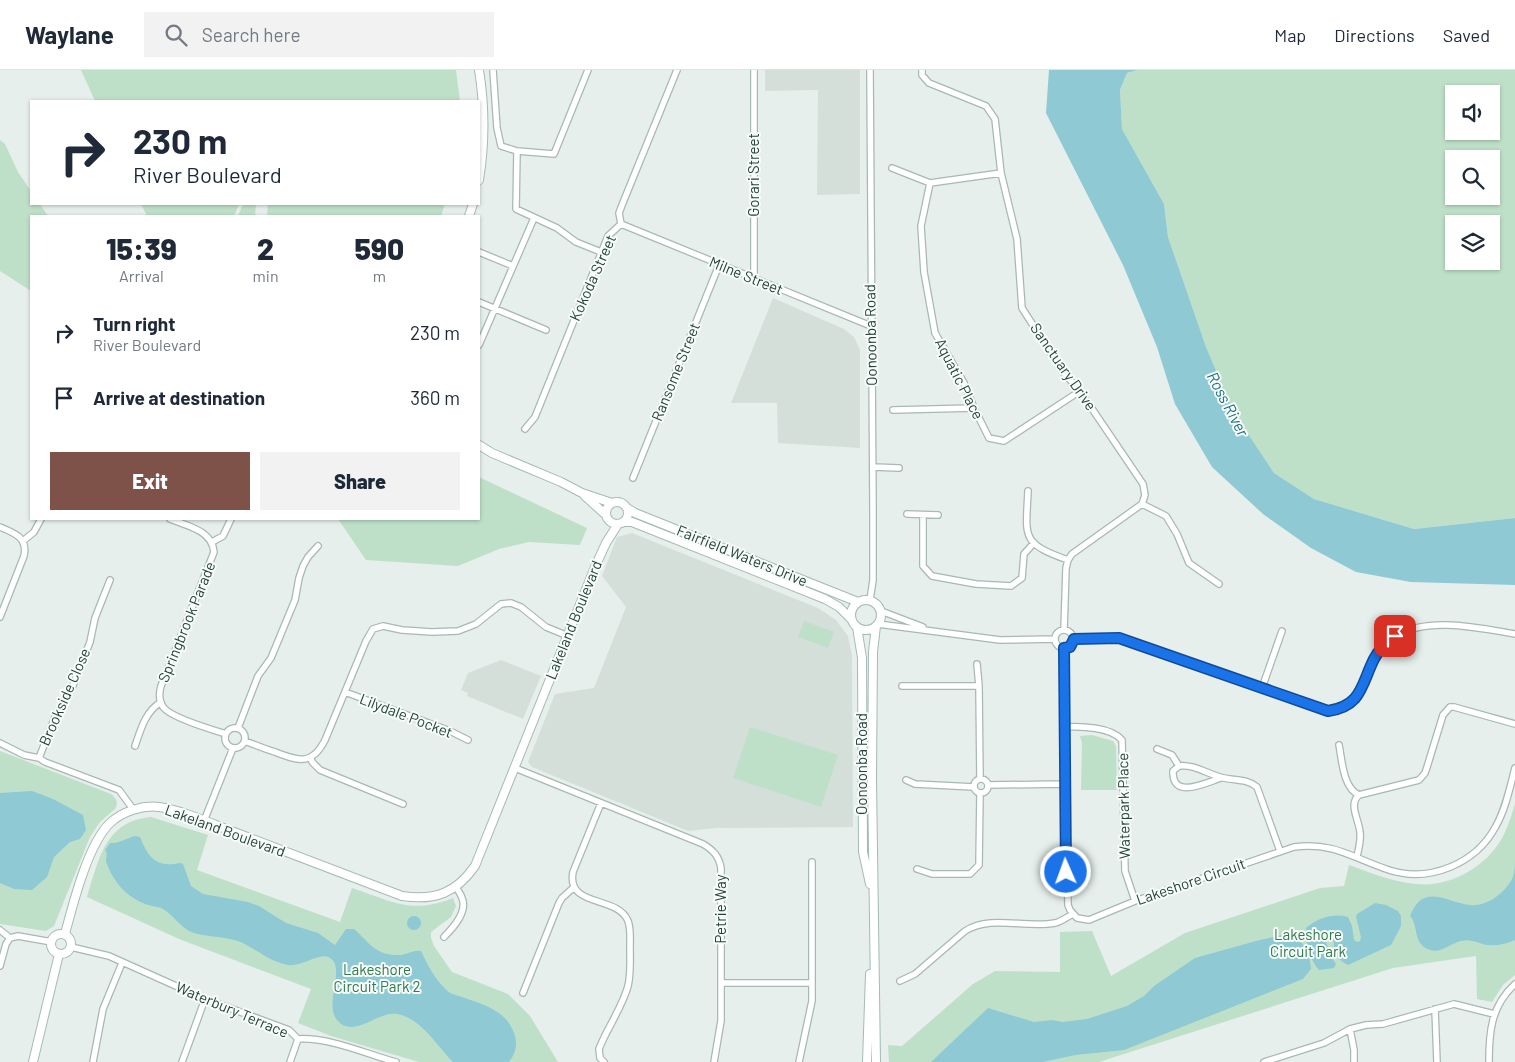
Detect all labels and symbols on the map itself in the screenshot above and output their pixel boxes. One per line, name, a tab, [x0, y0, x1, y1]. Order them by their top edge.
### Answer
street label: Gorari Street	[744, 133, 762, 217]
street label: Kokoda Street	[565, 232, 619, 323]
street label: Milne Street	[707, 252, 786, 298]
street label: Oonoonba Road	[860, 284, 880, 386]
street label: Sanctuary Drive	[1027, 319, 1101, 414]
street label: Ransome Street	[647, 320, 703, 423]
street label: Aquatic Place	[932, 335, 988, 422]
water label: Ross River	[1204, 368, 1254, 440]
street label: Fairfield Waters Drive	[674, 521, 810, 589]
street label: Lakeland Boulevard	[541, 557, 605, 682]
street label: Springbrook Parade	[154, 559, 219, 685]
pin	[1374, 615, 1416, 657]
street label: Brookside Close	[35, 645, 94, 748]
street label: Lilydale Pocket	[357, 689, 455, 741]
street label: Oonoonba Road	[852, 713, 870, 815]
street label: Waterpark Place	[1113, 753, 1133, 859]
street label: Lakeland Boulevard	[163, 800, 288, 860]
position arrow	[1039, 845, 1091, 897]
street label: Lakeshore Circuit	[1134, 854, 1248, 908]
street label: Petrie Way	[711, 874, 729, 944]
park label: Lakeshore Circuit Park	[1270, 925, 1346, 960]
park label: Lakeshore Circuit Park 2	[334, 960, 420, 995]
street label: Waterbury Terrace	[173, 977, 291, 1041]

